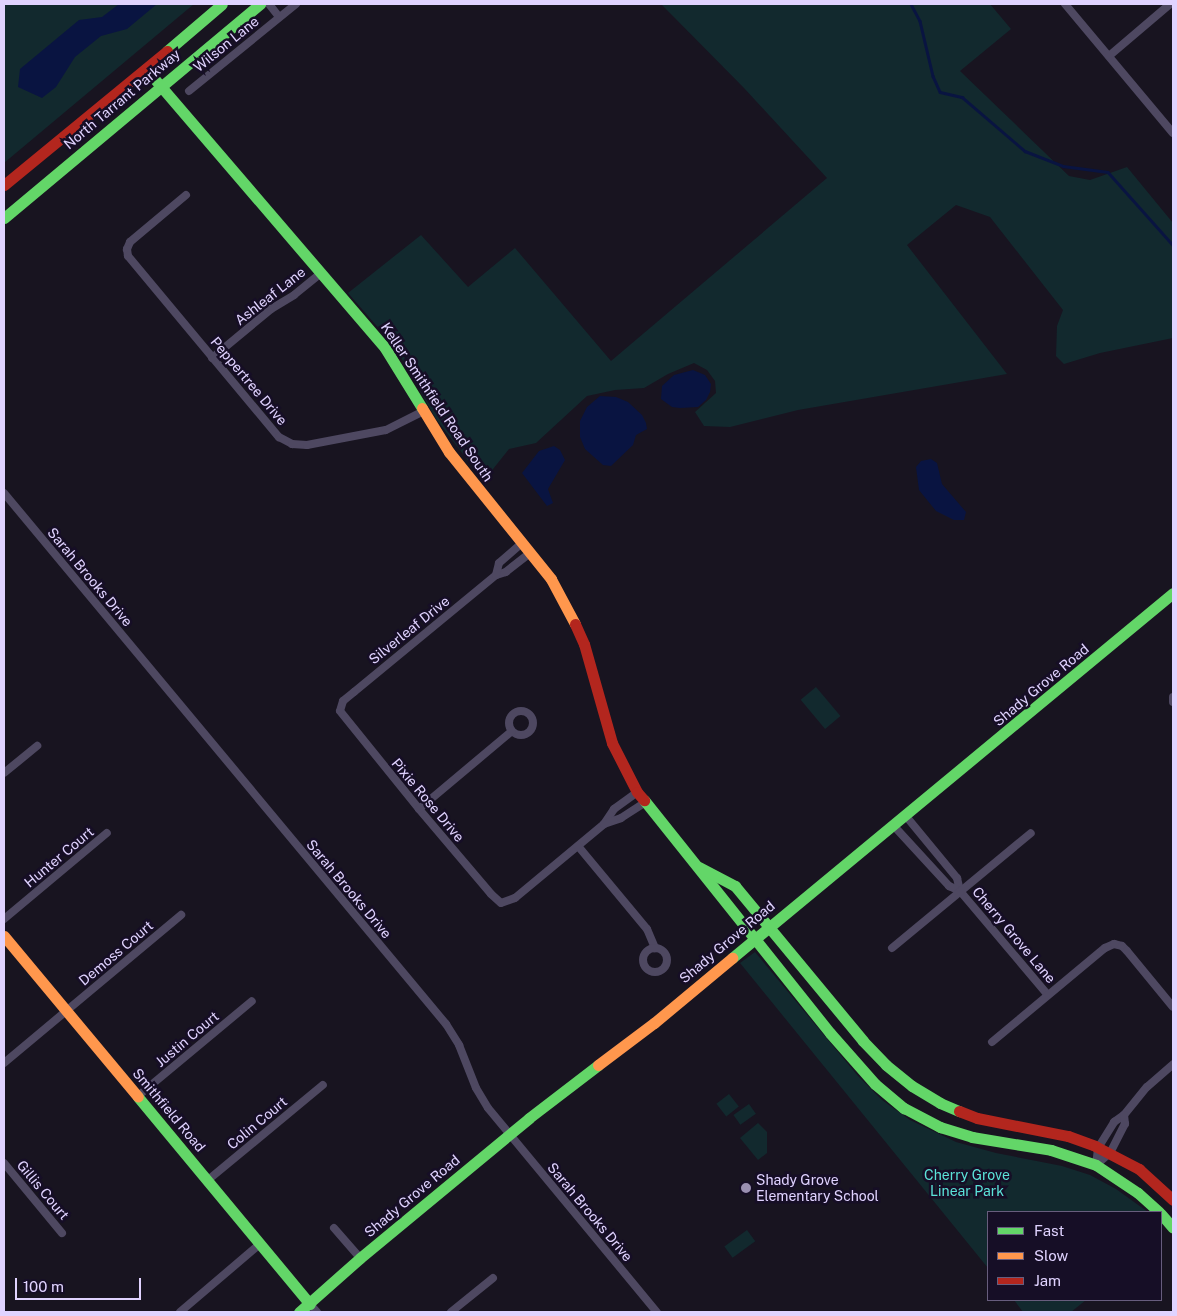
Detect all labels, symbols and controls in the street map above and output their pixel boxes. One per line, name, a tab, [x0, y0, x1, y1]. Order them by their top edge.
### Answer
street label: Wilson Lane	[190, 13, 262, 75]
street label: North Tarrant Parkway	[60, 45, 184, 153]
street label: Ashleaf Lane	[231, 263, 309, 329]
street label: Keller Smithfield Road South	[377, 319, 497, 485]
street label: Peppertree Drive	[207, 333, 291, 429]
street label: Sarah Brooks Drive	[44, 524, 136, 630]
street label: Silverleaf Drive	[365, 592, 453, 668]
street label: Shady Grove Road	[990, 640, 1092, 730]
street label: Pixie Rose Drive	[388, 755, 468, 845]
street label: Hunter Court	[21, 823, 97, 891]
street label: Sarah Brooks Drive	[303, 836, 395, 942]
street label: Cherry Grove Lane	[969, 883, 1059, 987]
street label: Shady Grove Road	[676, 897, 778, 987]
street label: Demoss Court	[76, 917, 156, 989]
street label: Justin Court	[152, 1008, 222, 1070]
street label: Smithfield Road	[129, 1065, 209, 1155]
street label: Colin Court	[224, 1093, 290, 1153]
street label: Shady Grove Road	[361, 1151, 463, 1241]
street label: Gillis Court	[13, 1157, 73, 1223]
street label: Sarah Brooks Drive	[544, 1159, 636, 1265]
park label: Cherry Grove Linear Park	[924, 1167, 1010, 1200]
place label: Shady Grove Elementary School	[756, 1172, 879, 1204]
marker: Shady Grove Elementary School	[740, 1182, 752, 1194]
legend	[987, 1211, 1162, 1301]
text: Fast	[1034, 1222, 1064, 1239]
text: Slow	[1034, 1247, 1068, 1264]
scale bar	[18, 1268, 144, 1300]
text: Jam	[1034, 1272, 1061, 1289]
text: 100 m	[23, 1278, 64, 1295]

